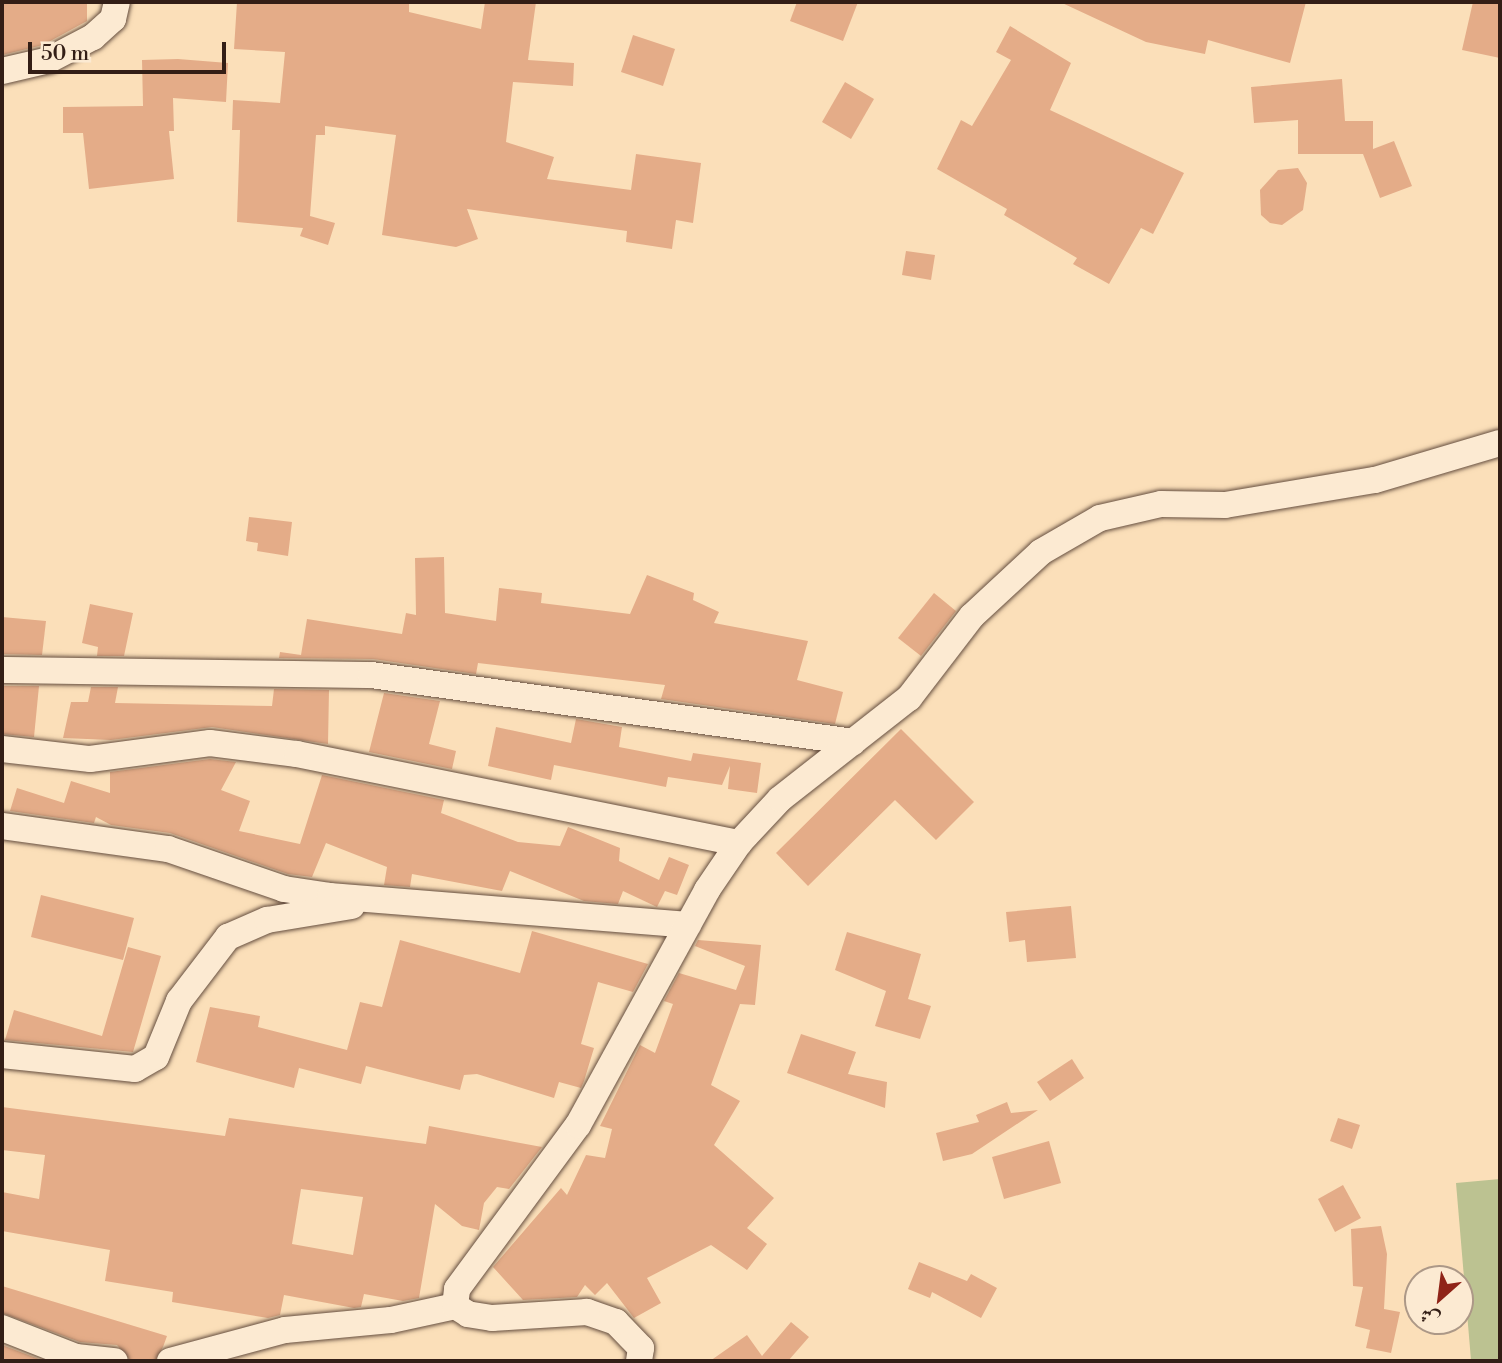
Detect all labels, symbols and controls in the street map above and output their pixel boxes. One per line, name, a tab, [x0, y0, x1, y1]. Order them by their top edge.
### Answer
scale bar	[32, 28, 229, 72]
text: 50 m	[41, 41, 89, 67]
north arrow	[1404, 1265, 1474, 1335]
text: ش	[1416, 1302, 1444, 1332]

